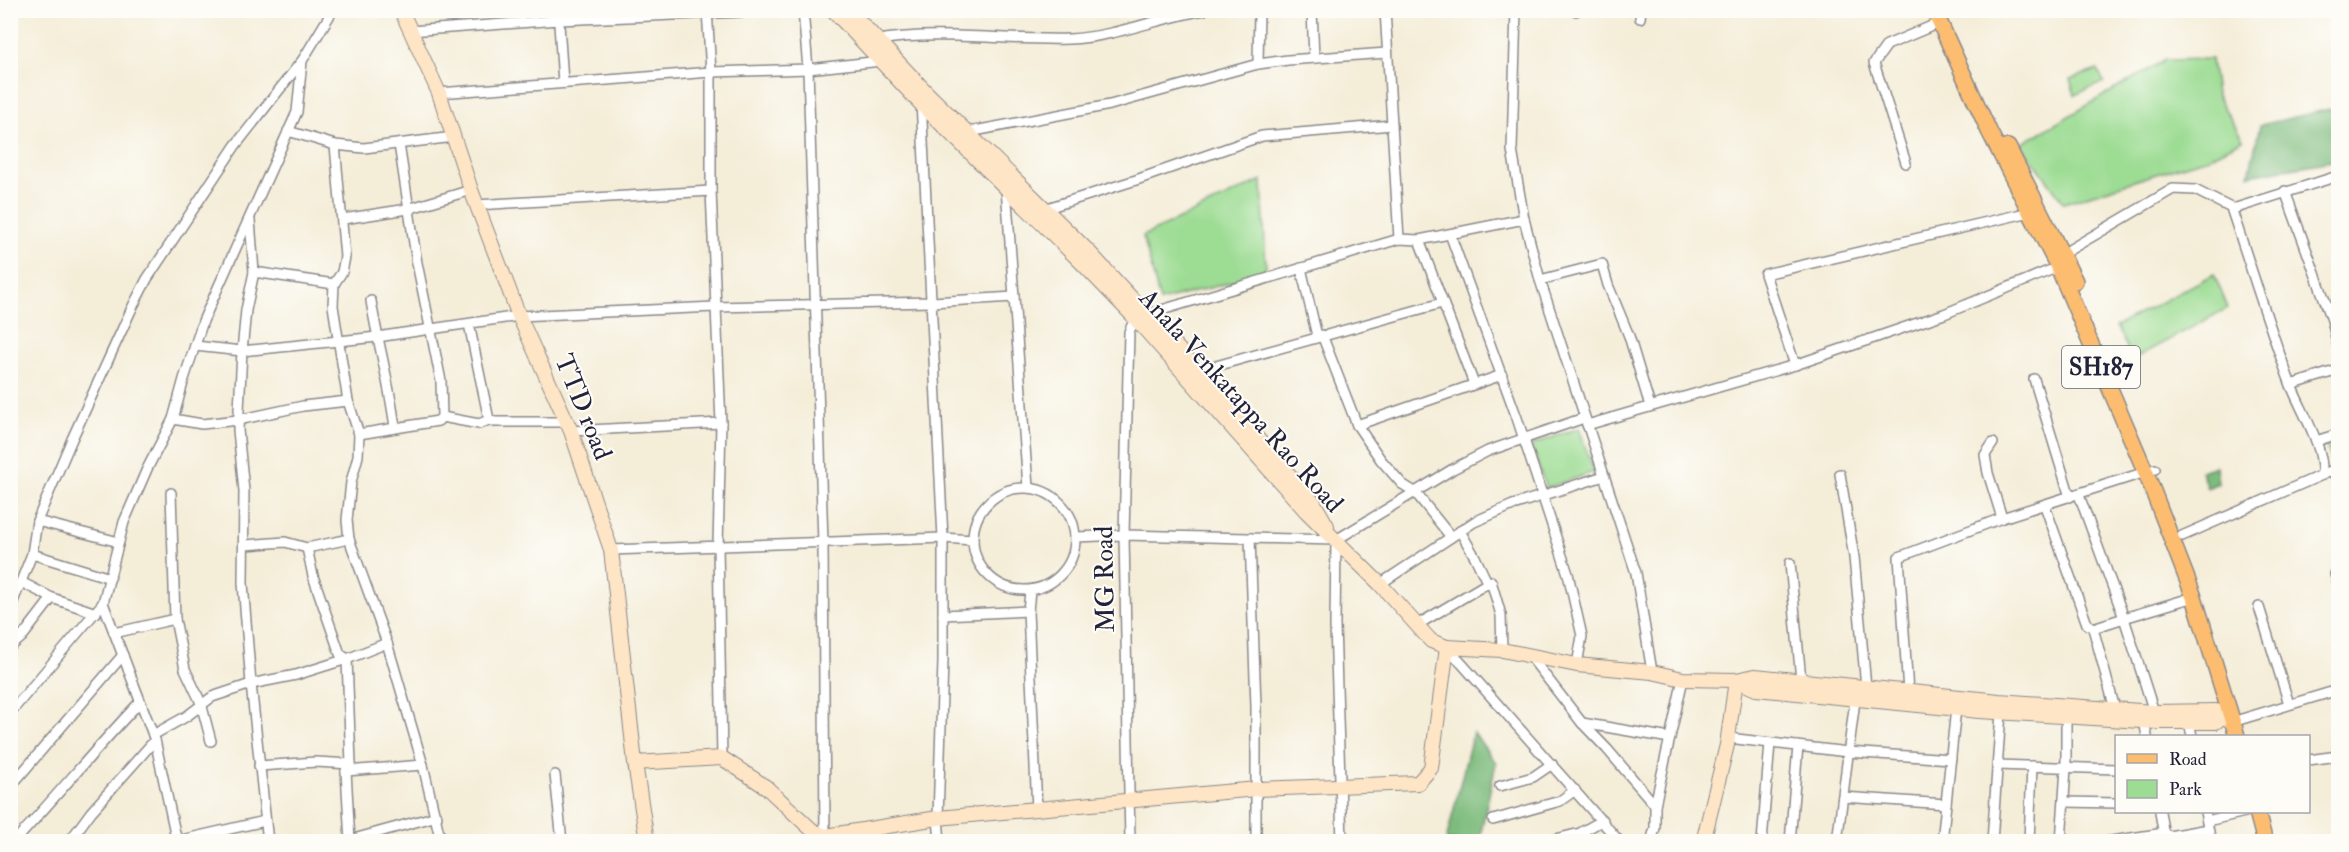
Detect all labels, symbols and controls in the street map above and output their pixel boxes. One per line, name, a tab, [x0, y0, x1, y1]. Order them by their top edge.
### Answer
street label: Anala Venkatappa Rao Road	[1131, 282, 1350, 520]
road number: SH187	[2062, 346, 2140, 388]
street label: TTD road	[547, 349, 619, 465]
street label: MG Road	[1088, 525, 1122, 633]
legend	[2115, 735, 2310, 813]
text: Road	[2169, 748, 2207, 771]
text: Park	[2169, 778, 2202, 801]

